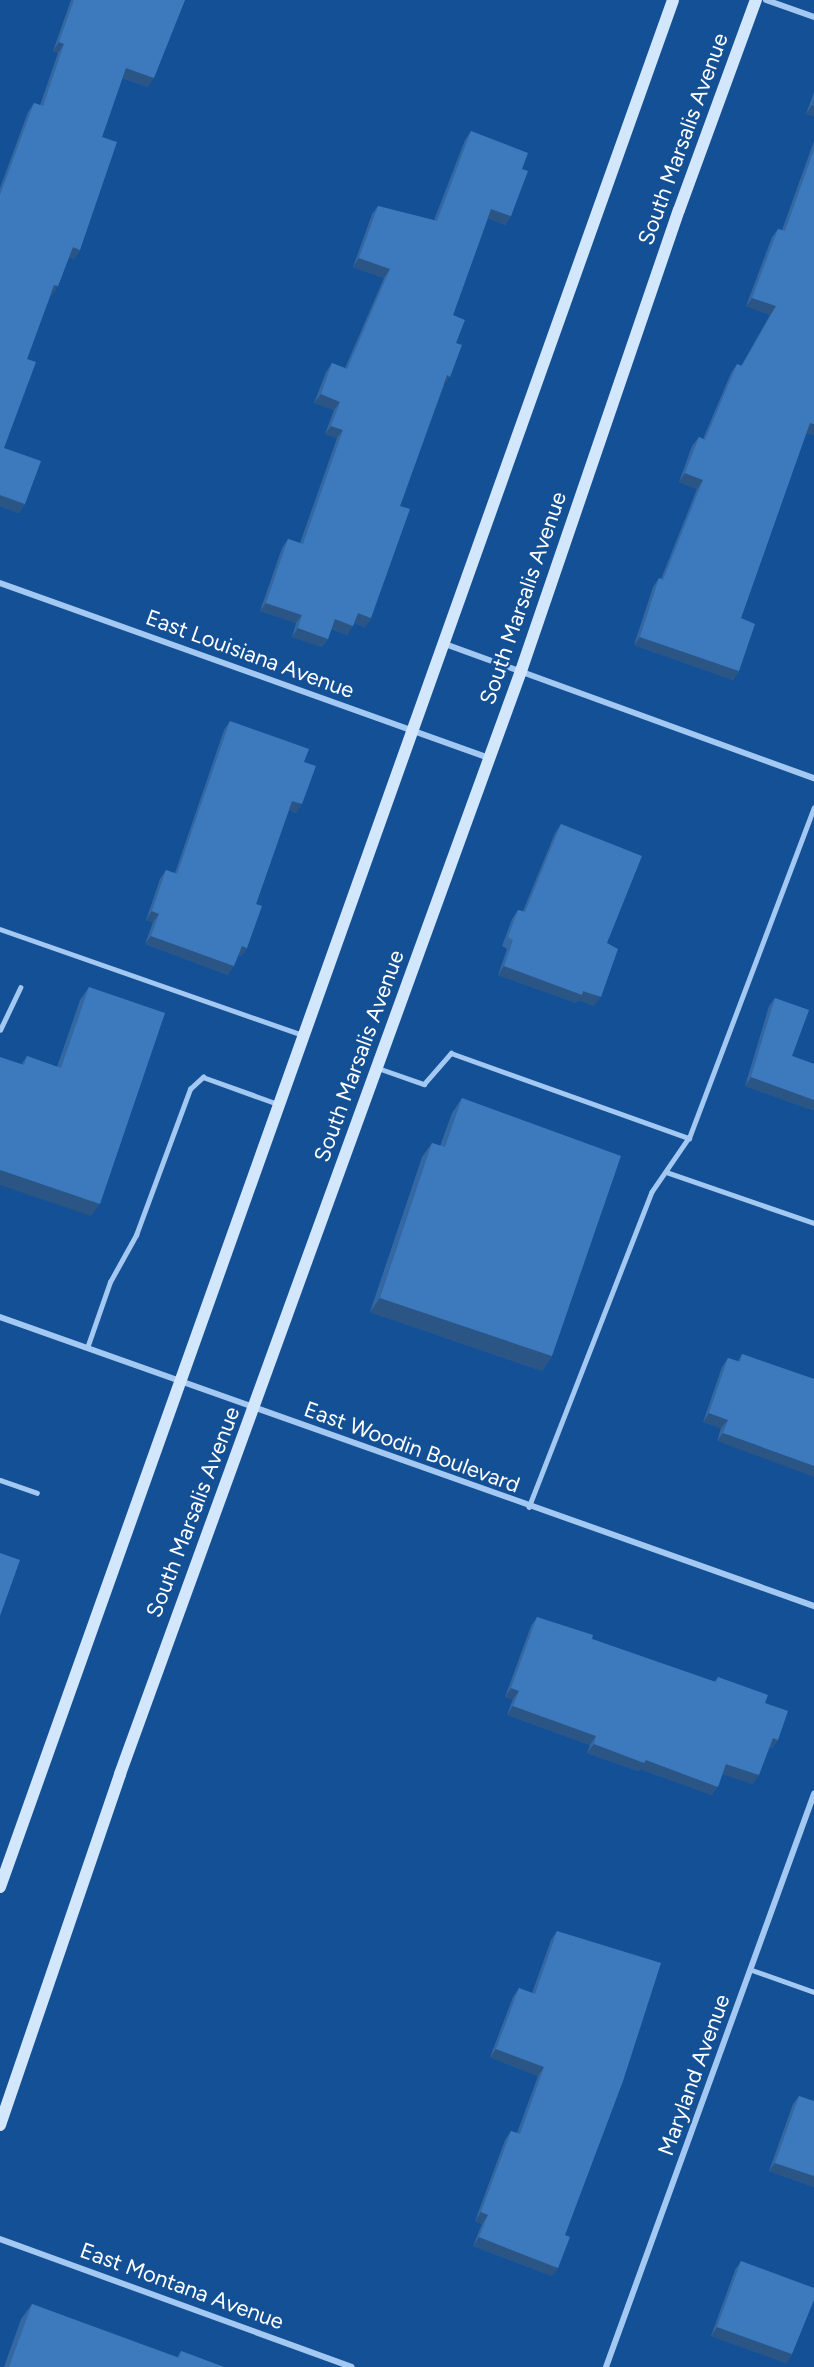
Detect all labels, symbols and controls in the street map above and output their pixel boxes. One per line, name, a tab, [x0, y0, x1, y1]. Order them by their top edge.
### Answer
street label: South Marsalis Avenue	[632, 30, 734, 248]
street label: South Marsalis Avenue	[474, 488, 572, 708]
street label: East Louisiana Avenue	[142, 604, 358, 704]
street label: South Marsalis Avenue	[308, 947, 410, 1165]
street label: East Woodin Boulevard	[301, 1396, 523, 1498]
street label: South Marsalis Avenue	[141, 1403, 245, 1621]
street label: Maryland Avenue	[653, 1991, 735, 2159]
street label: East Montana Avenue	[77, 2237, 287, 2335]

